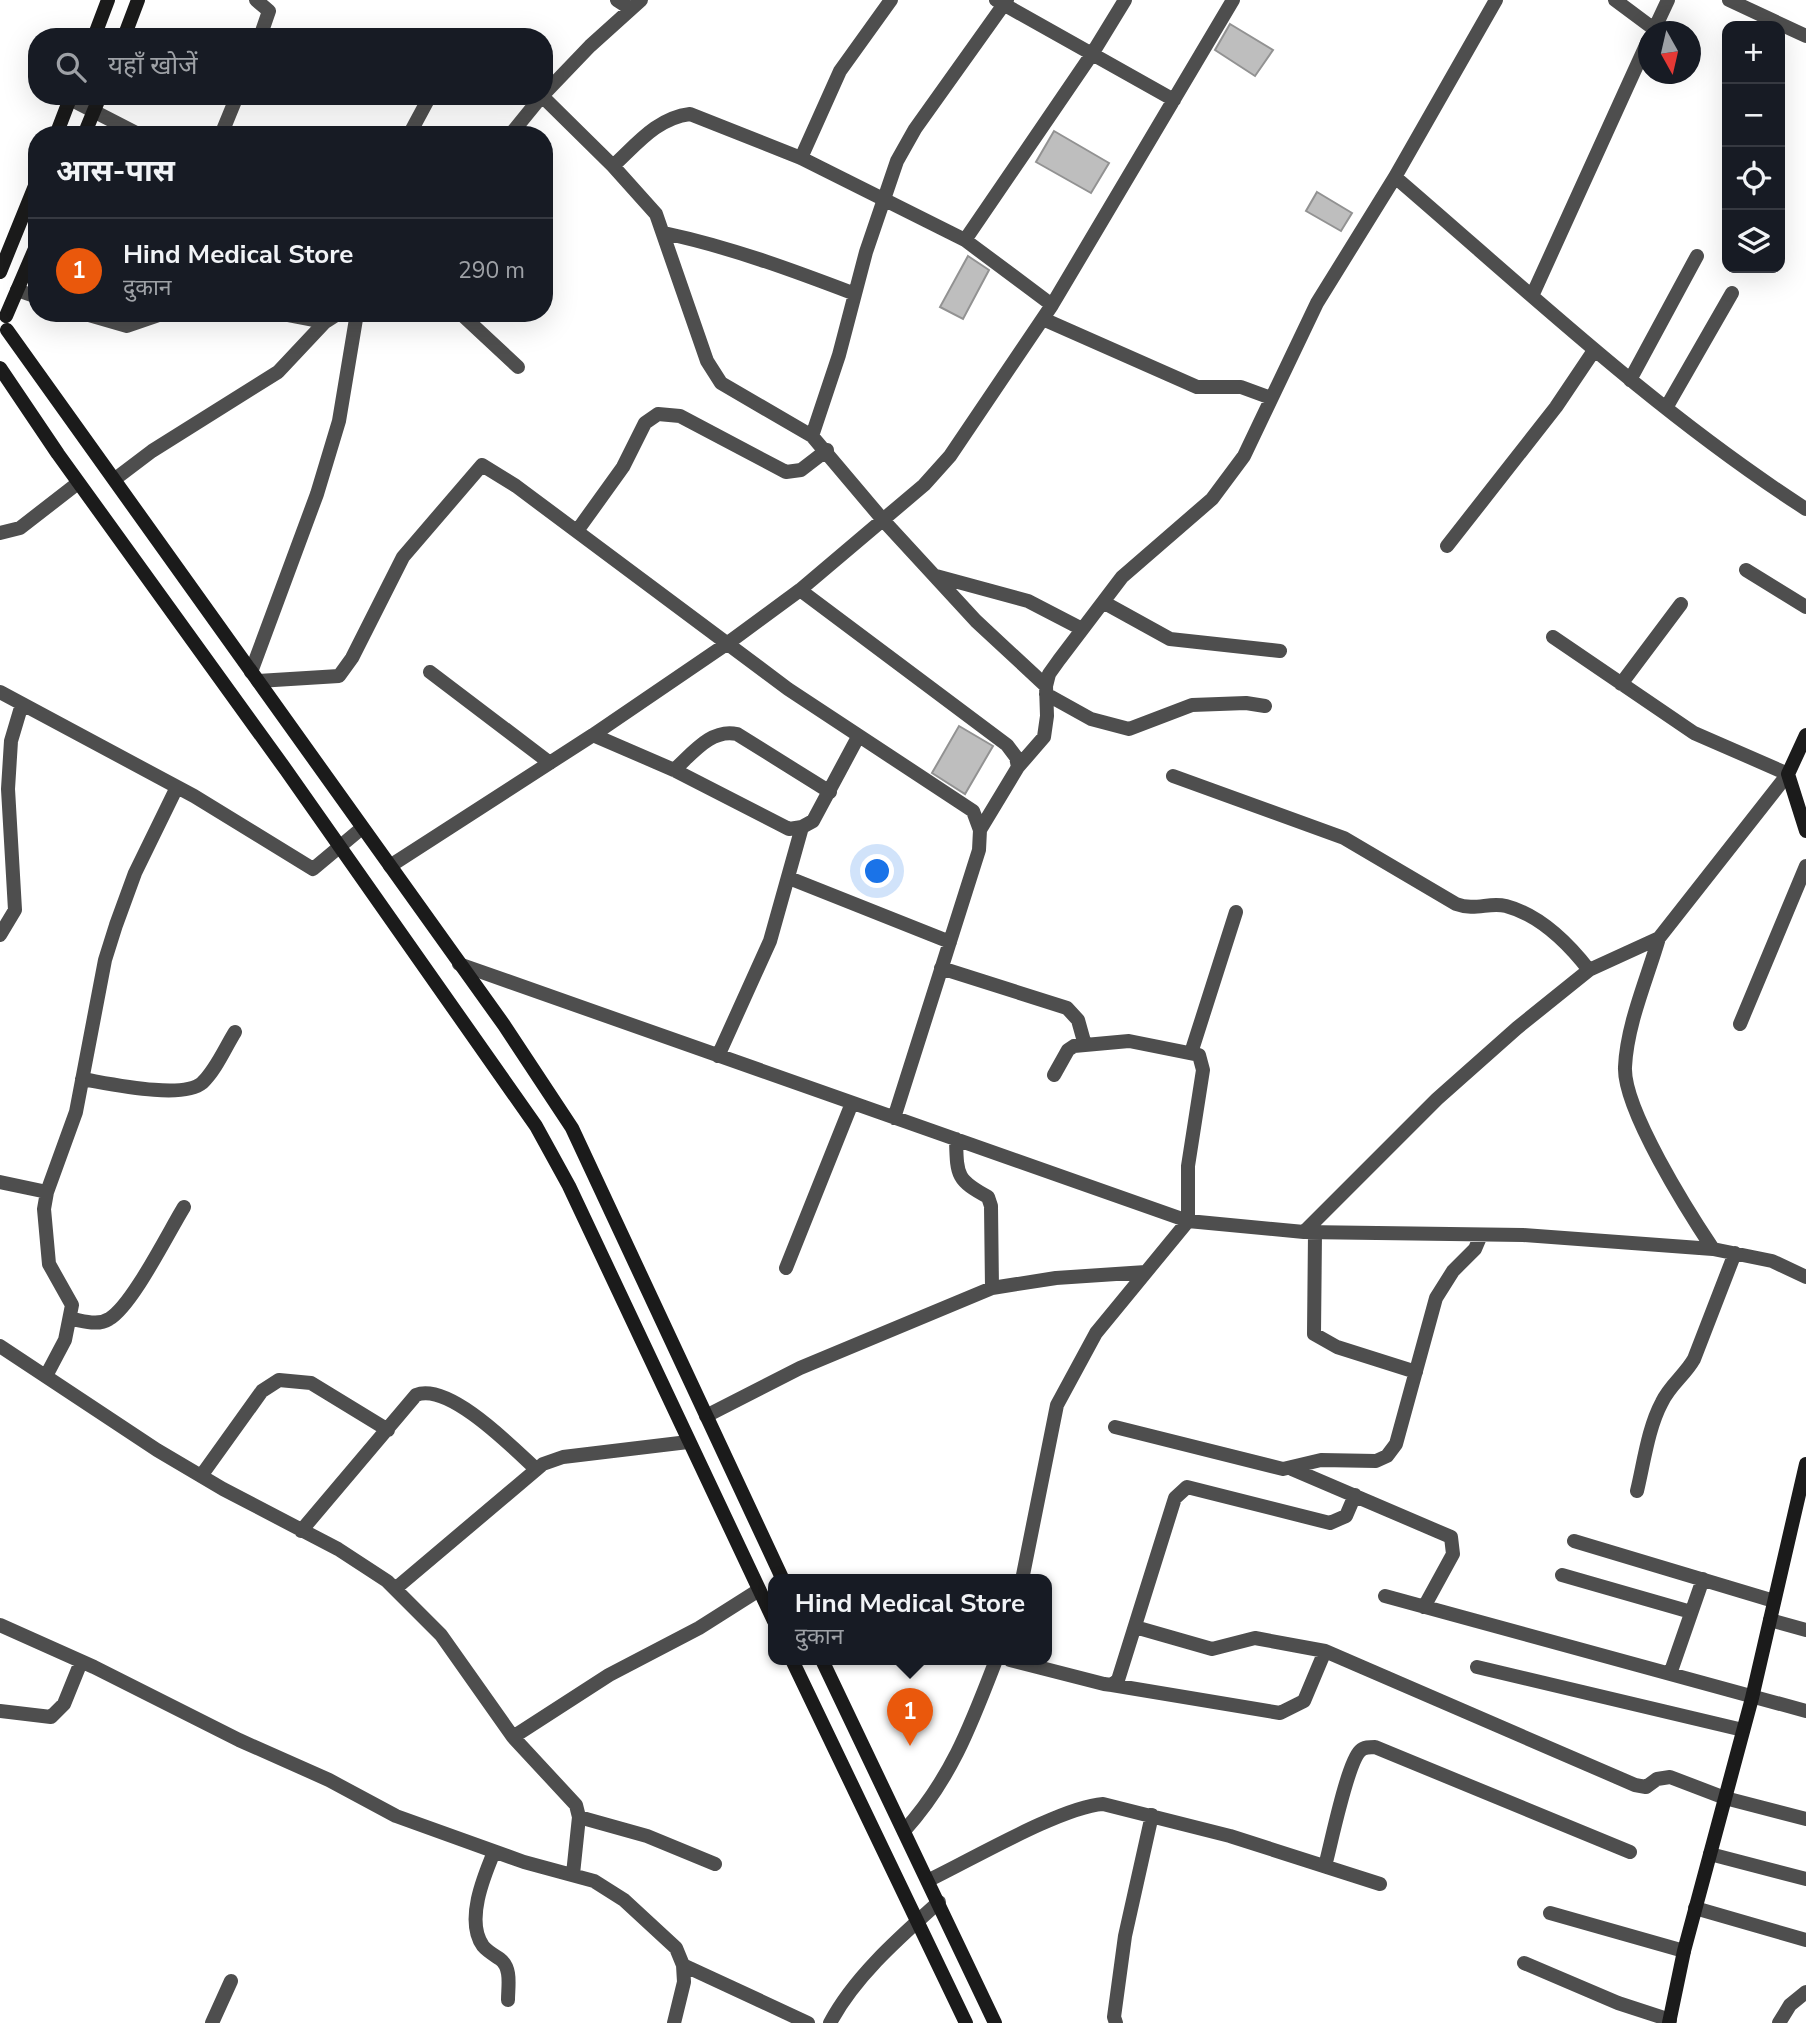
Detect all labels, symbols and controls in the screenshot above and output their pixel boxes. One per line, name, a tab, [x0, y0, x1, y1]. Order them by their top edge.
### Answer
north arrow	[1638, 21, 1701, 84]
map controls	[1722, 21, 1785, 273]
button: +	[1722, 21, 1785, 84]
search box	[28, 28, 553, 105]
icon: search	[52, 48, 90, 86]
text: यहाँ खोजें	[108, 48, 198, 83]
button: −	[1722, 84, 1785, 147]
button: locate	[1722, 147, 1785, 210]
text: आस-पास	[56, 151, 175, 192]
button: layers	[1722, 210, 1785, 273]
text: Hind Medical Store	[123, 237, 353, 272]
text: 1	[72, 255, 86, 286]
text: 290 m	[458, 255, 525, 286]
text: दुकान	[123, 272, 172, 303]
your location	[860, 854, 894, 888]
popup	[768, 1574, 1052, 1665]
text: Hind Medical Store	[795, 1586, 1025, 1621]
text: दुकान	[795, 1621, 843, 1652]
pin: 1	[887, 1688, 933, 1746]

